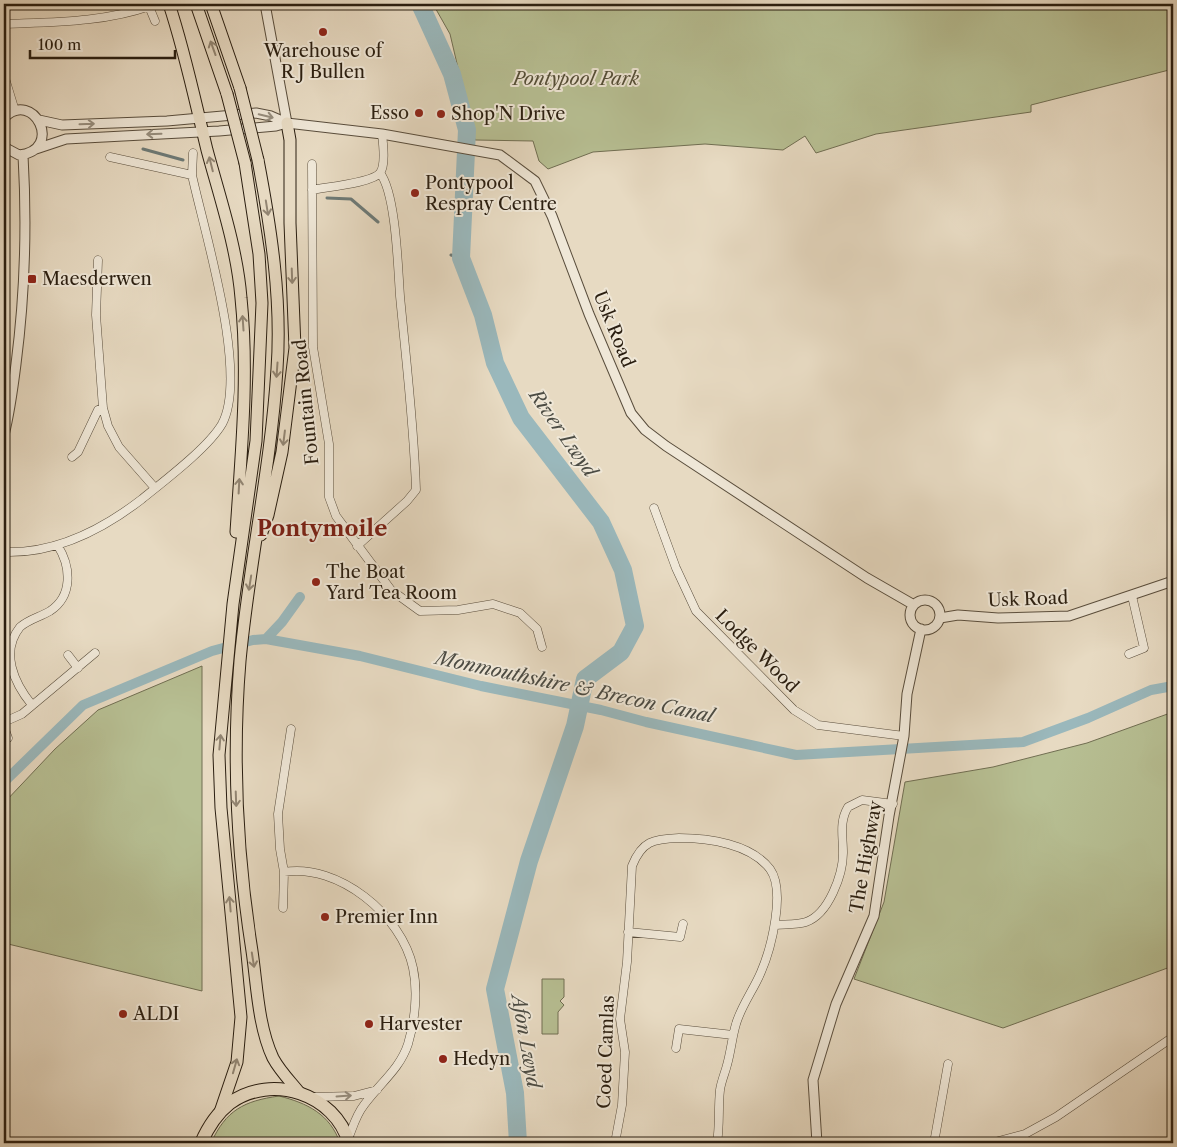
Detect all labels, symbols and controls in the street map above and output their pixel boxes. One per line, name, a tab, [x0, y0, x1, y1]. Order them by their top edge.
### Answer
marker: Warehouse of R J Bullen	[317, 26, 329, 38]
scale bar	[30, 28, 175, 60]
text: 100 m	[38, 35, 81, 54]
place label: Warehouse of R J Bullen	[263, 40, 385, 83]
one-way arrow	[208, 41, 217, 57]
park label: Pontypool Park	[511, 68, 640, 90]
place label: Esso	[370, 102, 409, 124]
place label: Shop'N Drive	[451, 103, 565, 125]
marker: Esso	[413, 107, 425, 119]
marker: Shop'N Drive	[435, 108, 447, 120]
one-way arrow	[258, 112, 274, 121]
one-way arrow	[79, 119, 95, 128]
one-way arrow	[147, 130, 163, 139]
one-way arrow	[206, 157, 215, 173]
place label: Pontypool Respray Centre	[425, 172, 557, 215]
marker: Pontypool Respray Centre	[409, 187, 421, 199]
one-way arrow	[262, 200, 272, 216]
place label: Maesderwen	[42, 268, 152, 290]
one-way arrow	[288, 268, 297, 284]
marker: Maesderwen	[26, 273, 38, 285]
street label: Usk Road	[589, 288, 639, 370]
one-way arrow	[238, 315, 247, 331]
street label: Fountain Road	[288, 338, 324, 466]
one-way arrow	[272, 362, 281, 378]
water label: River Lwyd	[523, 383, 603, 483]
one-way arrow	[279, 430, 289, 446]
one-way arrow	[234, 478, 243, 494]
district label: Pontymoile	[257, 515, 387, 542]
place label: The Boat Yard Tea Room	[325, 561, 457, 604]
one-way arrow	[244, 575, 254, 591]
marker: The Boat Yard Tea Room	[310, 576, 322, 588]
street label: Usk Road	[987, 587, 1069, 611]
street label: Lodge Wood	[711, 605, 803, 697]
water label: Monmouthshire & Brecon Canal	[432, 646, 718, 728]
one-way arrow	[215, 735, 225, 751]
one-way arrow	[232, 790, 241, 806]
street label: The Highway	[845, 798, 887, 915]
one-way arrow	[225, 897, 235, 913]
place label: Premier Inn	[335, 906, 438, 928]
marker: Premier Inn	[319, 911, 331, 923]
one-way arrow	[248, 952, 258, 968]
water label: Afon Lwyd	[506, 990, 546, 1091]
street label: Coed Camlas	[593, 995, 619, 1109]
place label: ALDI	[132, 1003, 179, 1025]
marker: ALDI	[117, 1008, 129, 1020]
place label: Harvester	[379, 1013, 463, 1035]
marker: Harvester	[363, 1018, 375, 1030]
place label: Hedyn	[453, 1048, 510, 1070]
marker: Hedyn	[437, 1053, 449, 1065]
one-way arrow	[230, 1058, 240, 1074]
one-way arrow	[336, 1092, 352, 1101]

